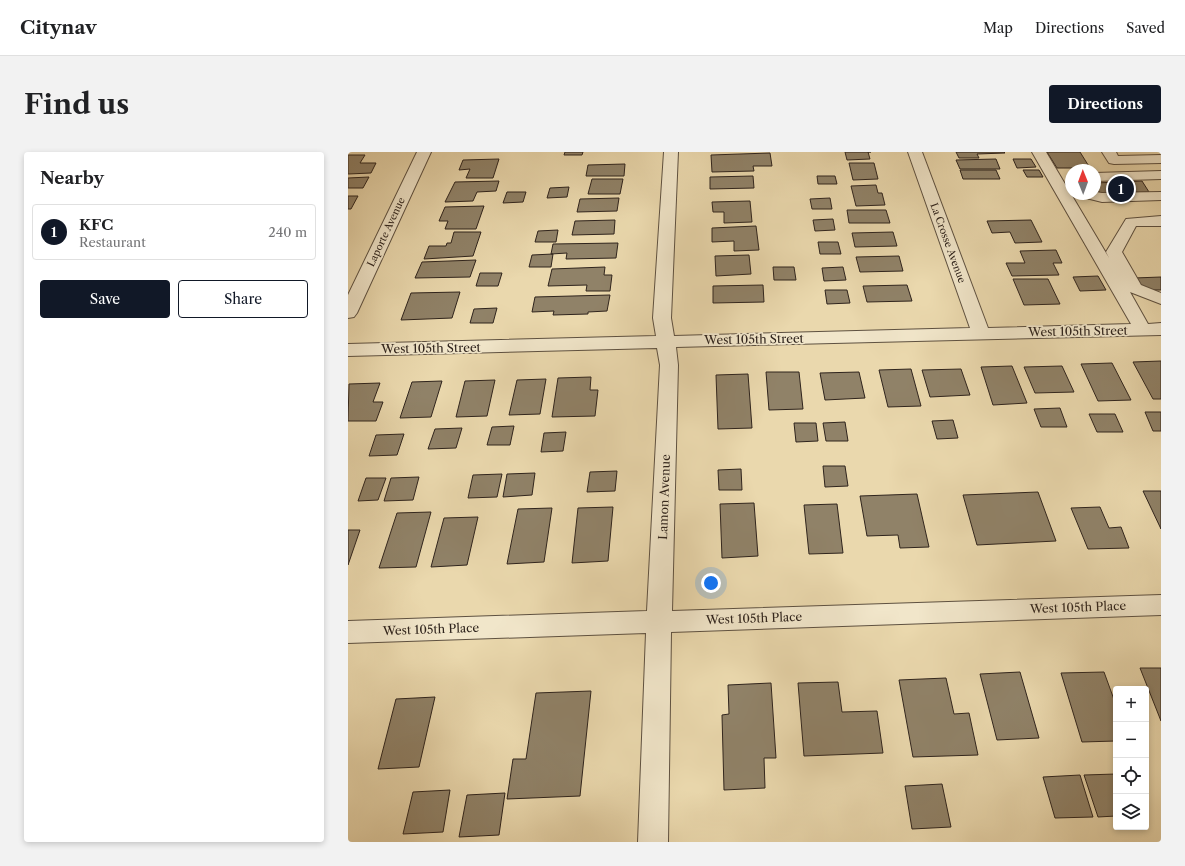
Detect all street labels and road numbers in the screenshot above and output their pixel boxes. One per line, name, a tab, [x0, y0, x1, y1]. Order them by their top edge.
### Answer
street label: Laporte Avenue	[364, 195, 408, 269]
street label: La Crosse Avenue	[927, 201, 969, 285]
street label: West 105th Street	[1027, 323, 1129, 339]
street label: West 105th Street	[703, 331, 805, 347]
street label: West 105th Street	[380, 340, 482, 356]
street label: Lamon Avenue	[655, 454, 673, 540]
street label: West 105th Place	[1029, 598, 1127, 616]
street label: West 105th Place	[705, 609, 803, 627]
street label: West 105th Place	[382, 620, 480, 638]

